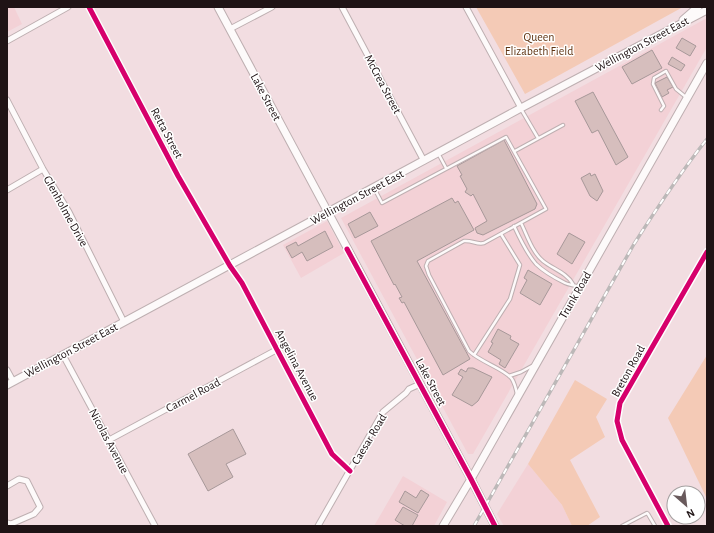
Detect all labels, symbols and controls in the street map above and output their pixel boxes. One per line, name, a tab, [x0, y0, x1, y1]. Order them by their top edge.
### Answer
street label: Wellington Street East	[593, 14, 691, 74]
park label: Queen Elizabeth Field	[505, 31, 573, 57]
street label: McCrea Street	[362, 52, 404, 116]
street label: Lake Street	[249, 71, 283, 123]
street label: Retta Street	[149, 106, 185, 160]
street label: Wellington Street East	[308, 167, 406, 227]
street label: Glenholme Drive	[42, 174, 90, 248]
street label: Trunk Road	[557, 269, 593, 321]
street label: Wellington Street East	[22, 320, 120, 380]
street label: Angelina Avenue	[273, 327, 321, 403]
street label: Breton Road	[609, 343, 647, 399]
street label: Lake Street	[414, 356, 448, 408]
street label: Carmel Road	[164, 376, 222, 414]
street label: Nicolas Avenue	[87, 407, 131, 475]
street label: Caesar Road	[349, 412, 389, 466]
north arrow	[666, 485, 706, 525]
text: N	[684, 507, 696, 520]

